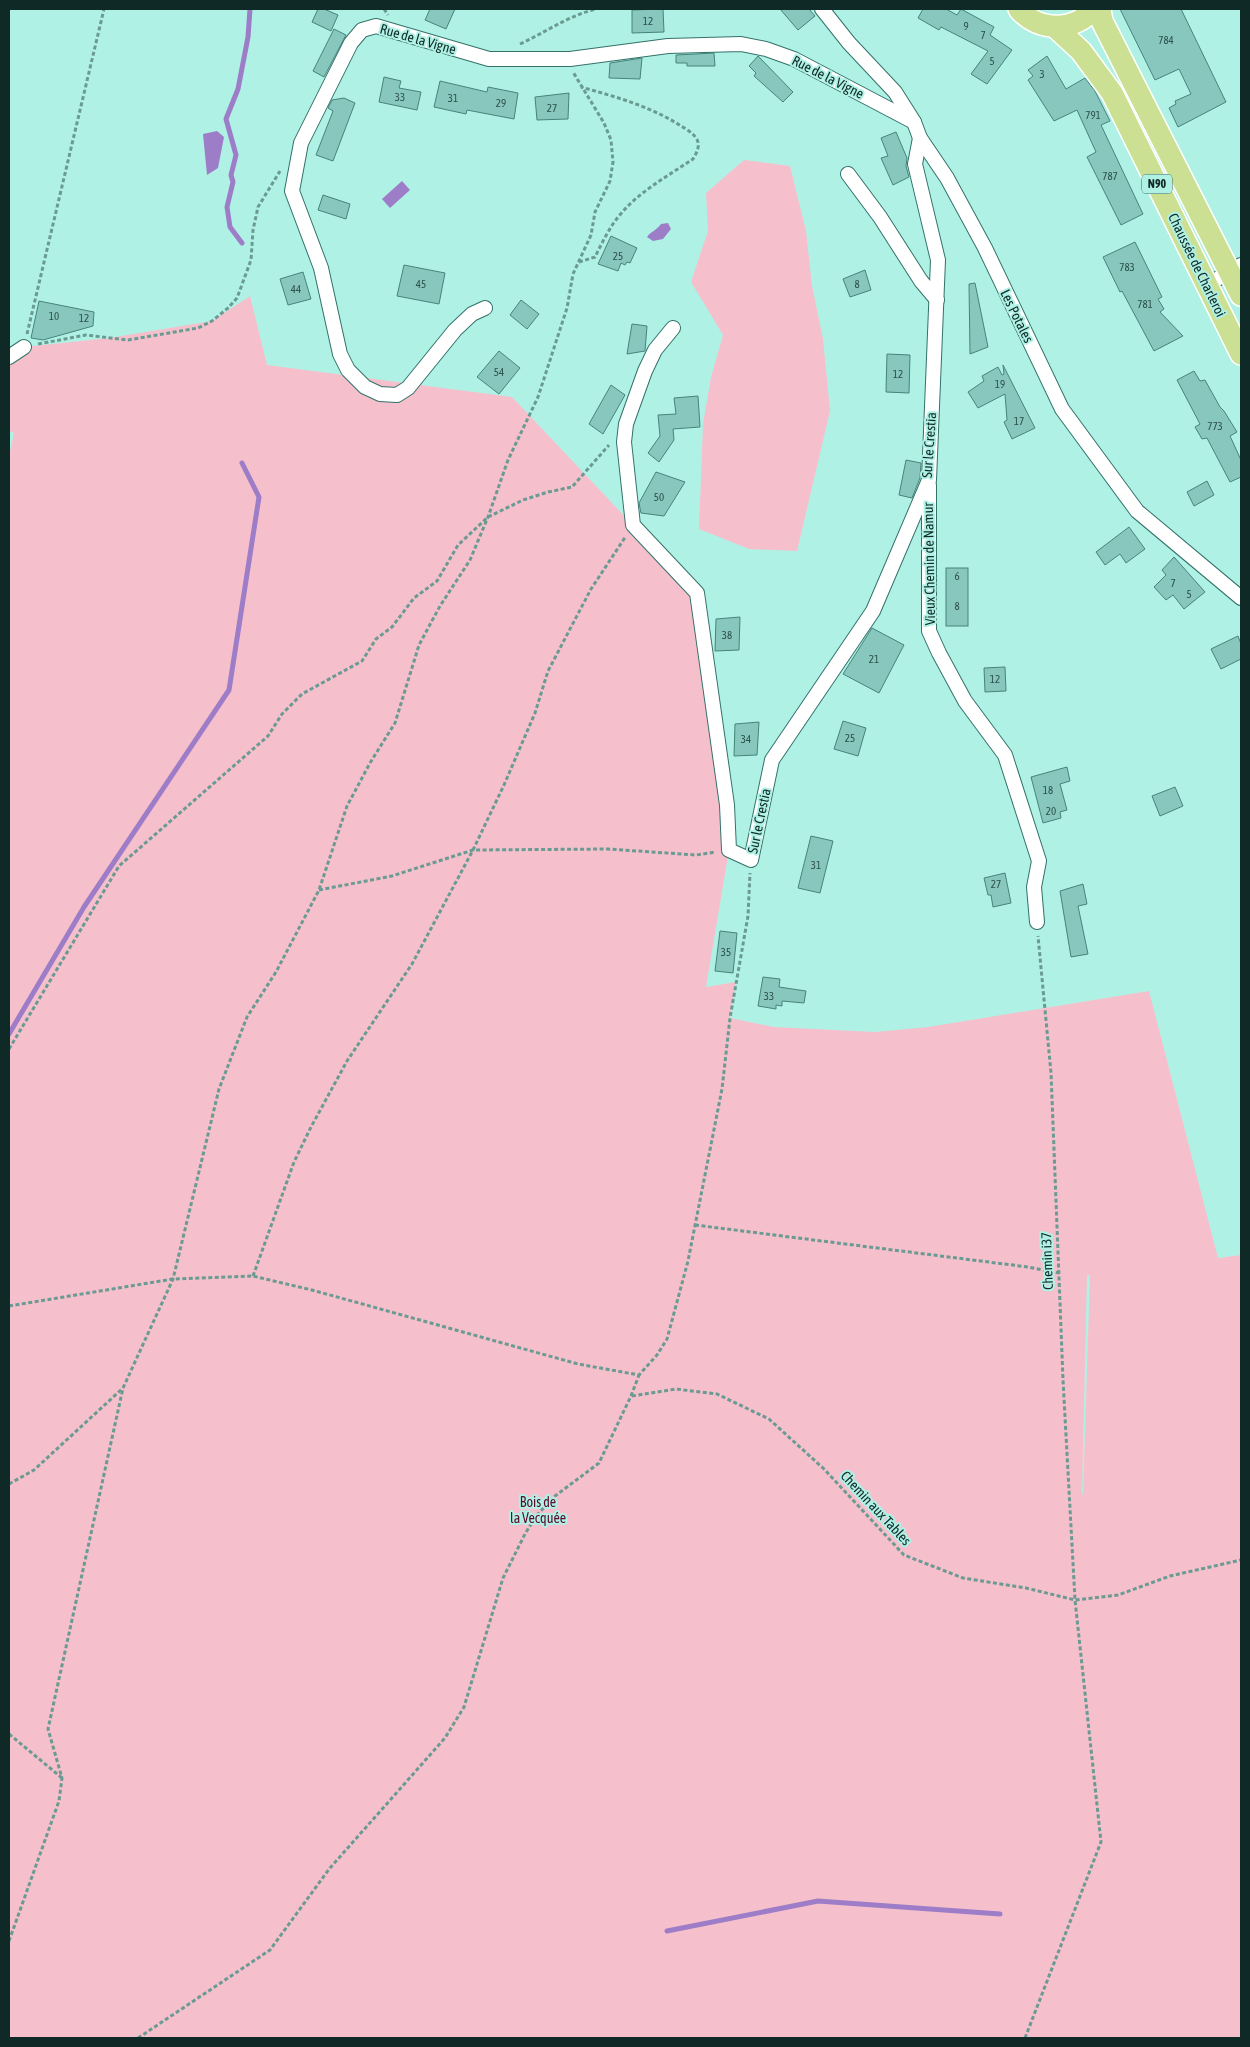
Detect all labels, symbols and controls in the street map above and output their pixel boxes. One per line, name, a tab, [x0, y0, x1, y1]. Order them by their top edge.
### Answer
house number: 12	[643, 15, 653, 27]
house number: 9	[963, 20, 969, 32]
street label: Rue de la Vigne	[378, 21, 458, 57]
house number: 7	[980, 29, 986, 41]
house number: 784	[1158, 34, 1174, 46]
street label: Rue de la Vigne	[789, 52, 867, 102]
house number: 5	[989, 55, 995, 67]
house number: 3	[1039, 68, 1045, 80]
house number: 33	[395, 91, 405, 103]
house number: 31	[448, 92, 458, 104]
house number: 29	[496, 97, 506, 109]
house number: 27	[547, 102, 557, 114]
house number: 791	[1085, 109, 1101, 121]
house number: 787	[1102, 170, 1118, 182]
road number: N90	[1142, 174, 1172, 193]
street label: Chaussée de Charleroi	[1165, 211, 1229, 319]
house number: 25	[613, 250, 623, 262]
house number: 783	[1119, 261, 1135, 273]
house number: 45	[416, 278, 426, 290]
house number: 8	[854, 278, 860, 290]
house number: 44	[291, 283, 301, 295]
street label: Les Potales	[997, 287, 1037, 345]
house number: 781	[1137, 298, 1153, 310]
house number: 10	[49, 310, 59, 322]
house number: 12	[79, 312, 89, 324]
house number: 54	[494, 366, 504, 378]
house number: 12	[893, 368, 903, 380]
house number: 19	[995, 378, 1005, 390]
street label: Sur le Crestia	[919, 412, 939, 478]
house number: 17	[1014, 415, 1024, 427]
house number: 773	[1207, 420, 1223, 432]
house number: 50	[654, 491, 664, 503]
street label: Vieux Chemin de Namur	[920, 502, 938, 626]
house number: 6	[954, 570, 960, 582]
house number: 7	[1170, 577, 1176, 589]
house number: 5	[1186, 588, 1192, 600]
house number: 8	[954, 600, 960, 612]
house number: 38	[722, 629, 732, 641]
house number: 21	[869, 653, 879, 665]
house number: 12	[990, 673, 1000, 685]
house number: 25	[845, 732, 855, 744]
house number: 34	[741, 733, 751, 745]
house number: 18	[1043, 784, 1053, 796]
street label: Sur le Crestia	[744, 787, 774, 855]
house number: 20	[1046, 805, 1056, 817]
house number: 31	[811, 859, 821, 871]
house number: 27	[991, 878, 1001, 890]
house number: 35	[721, 946, 731, 958]
house number: 33	[764, 990, 774, 1002]
street label: Chemin i37	[1038, 1232, 1056, 1290]
street label: Chemin aux Tables	[838, 1468, 914, 1548]
park label: Bois de la Vecquée	[510, 1494, 566, 1526]

